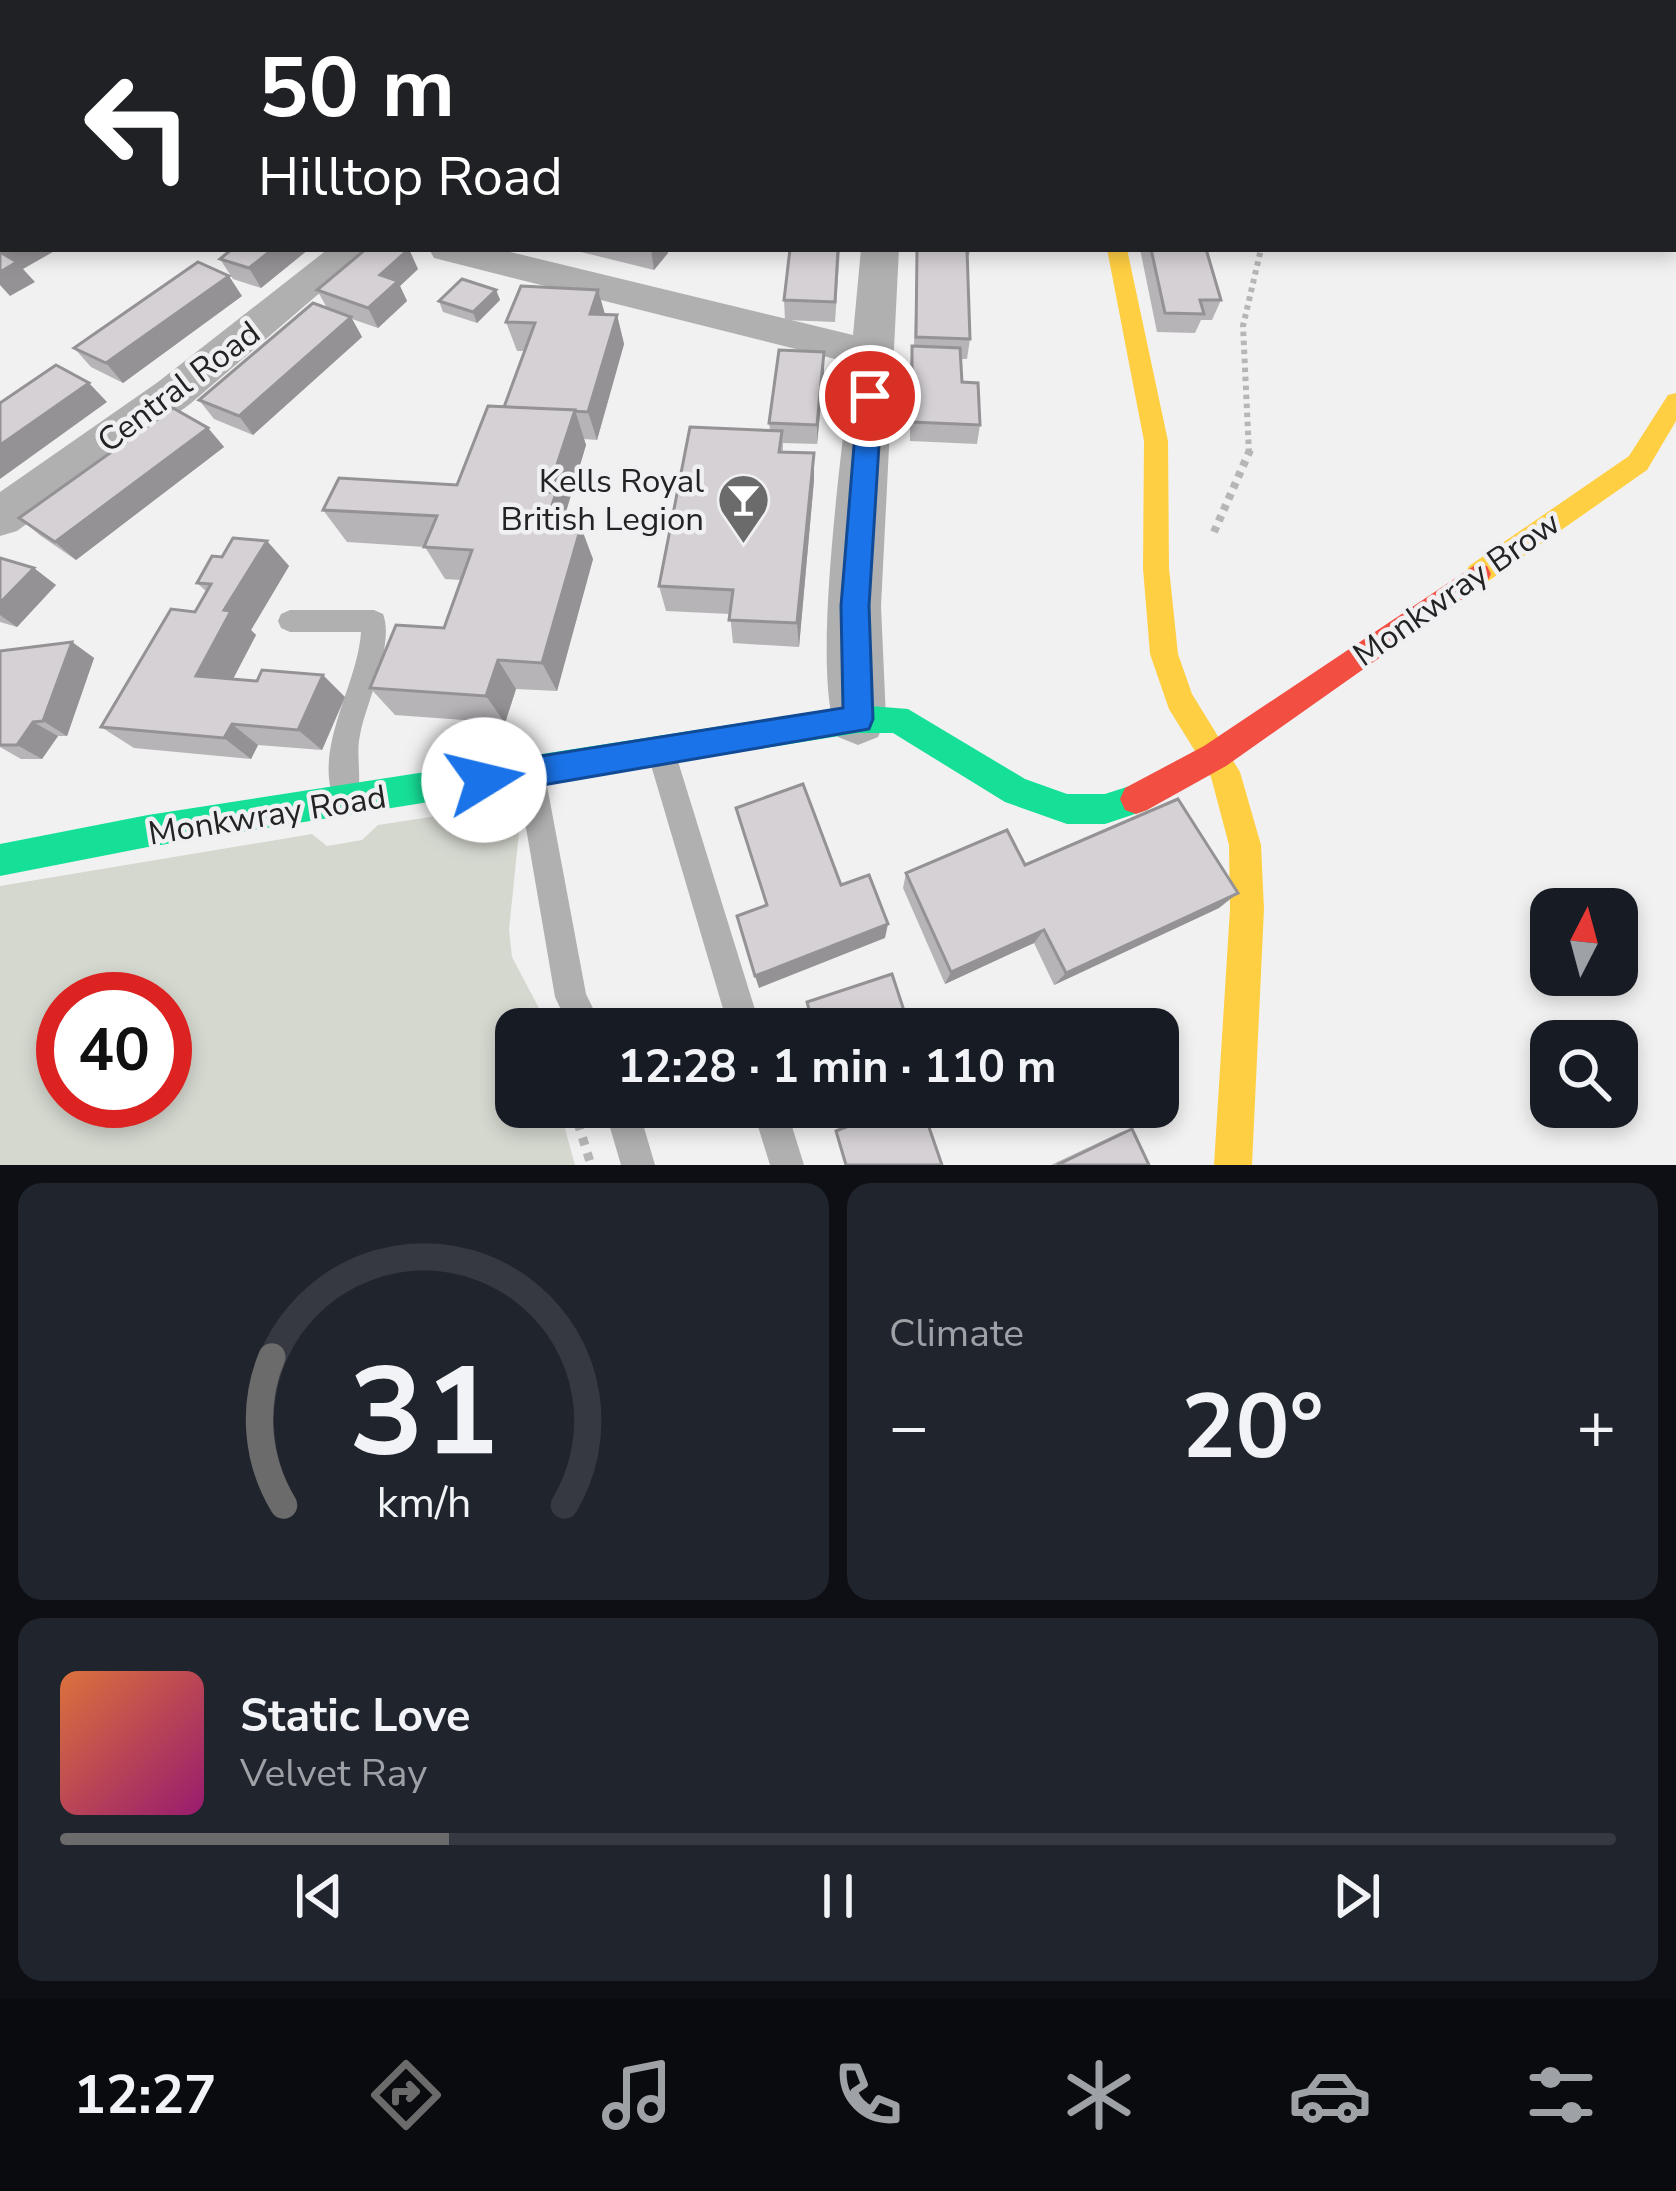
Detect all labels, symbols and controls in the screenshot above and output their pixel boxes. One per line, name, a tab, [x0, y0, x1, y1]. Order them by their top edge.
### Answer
text: 50 m	[258, 31, 455, 146]
icon: left	[60, 48, 216, 204]
text: Hilltop Road	[258, 140, 563, 214]
street label: Central Road	[88, 311, 270, 463]
pin	[819, 345, 921, 447]
icon: arrive	[837, 363, 903, 429]
place label: Kells Royal British Legion	[501, 459, 704, 542]
bar icon: Kells Royal British Legion	[715, 471, 771, 545]
street label: Monkwray Brow	[1344, 501, 1569, 677]
position arrow	[421, 717, 547, 843]
street label: Monkwray Road	[145, 774, 389, 856]
north arrow	[1530, 888, 1638, 996]
map controls	[1530, 888, 1638, 1128]
speed limit sign: 40	[36, 972, 192, 1128]
button: search	[1530, 1020, 1638, 1128]
text: 12:28 · 1 min · 110 m	[617, 1037, 1057, 1098]
text: Climate	[889, 1307, 1024, 1360]
text: 31	[349, 1328, 498, 1498]
text: 20°	[1181, 1366, 1324, 1489]
text: −	[889, 1382, 929, 1472]
text: +	[1576, 1382, 1616, 1472]
text: km/h	[376, 1473, 471, 1531]
text: Static Love	[240, 1686, 470, 1747]
text: Velvet Ray	[240, 1747, 427, 1800]
icon: previous	[286, 1863, 352, 1929]
icon: pause	[805, 1863, 871, 1929]
icon: next	[1324, 1863, 1390, 1929]
icon: directions	[364, 2053, 448, 2137]
icon: music	[595, 2053, 679, 2137]
icon: phone	[826, 2053, 910, 2137]
icon: climate	[1057, 2053, 1141, 2137]
icon: car	[1288, 2053, 1372, 2137]
icon: filters	[1519, 2053, 1603, 2137]
text: 12:27	[74, 2058, 217, 2132]

